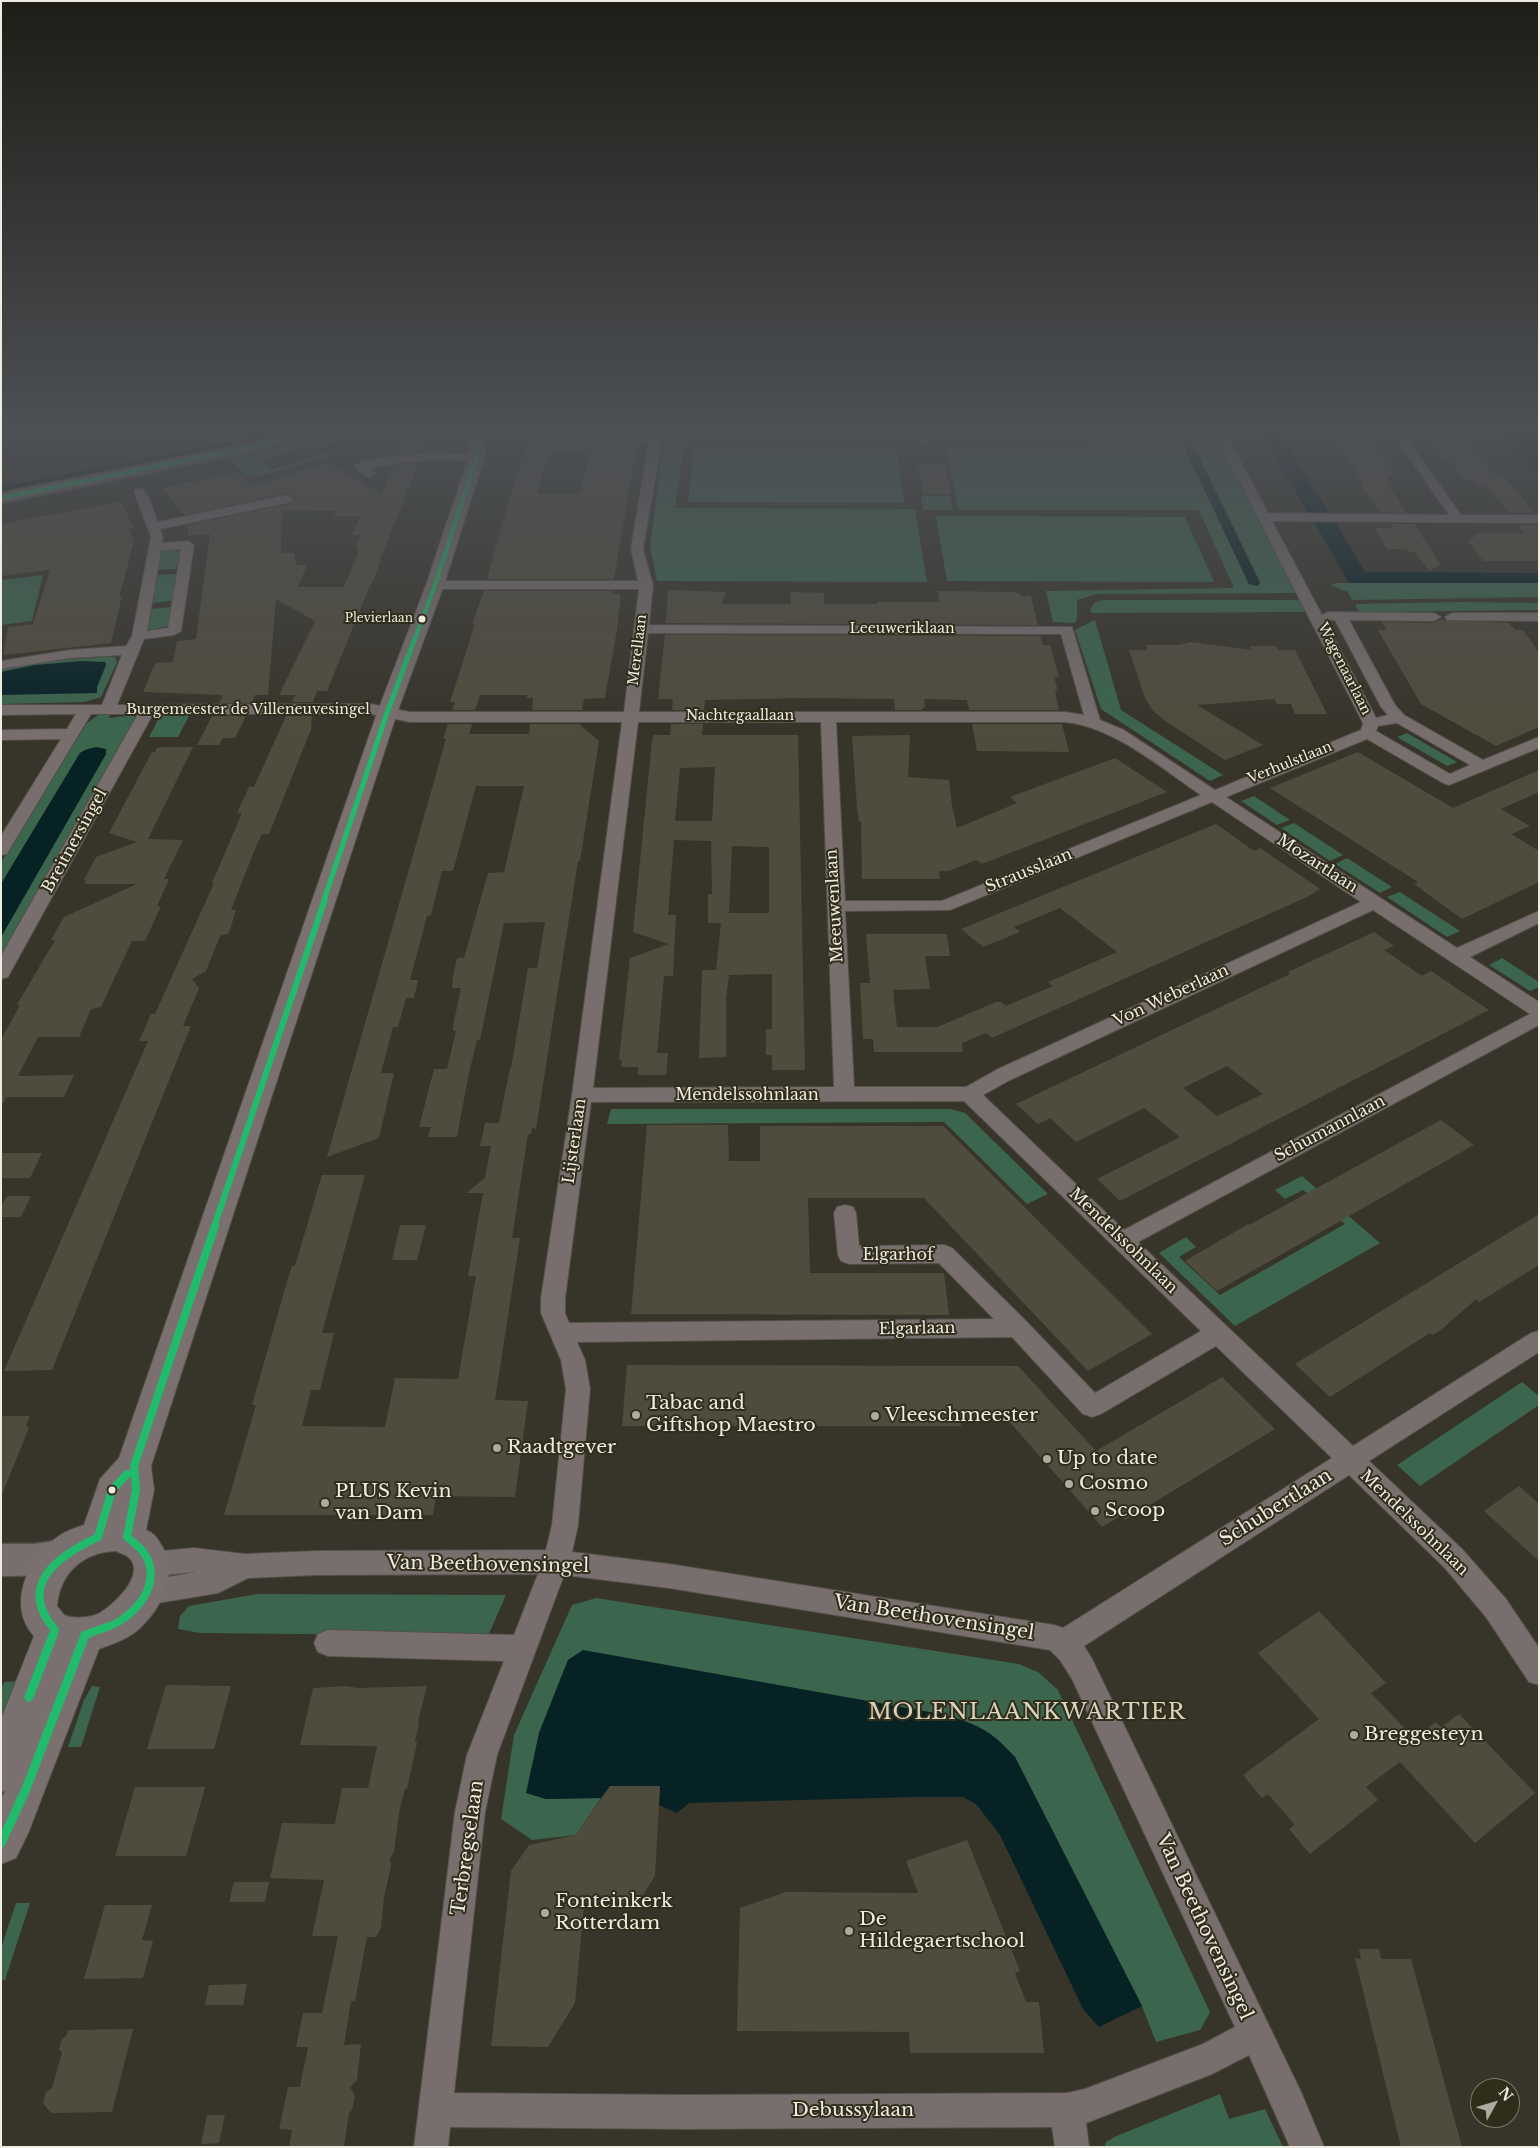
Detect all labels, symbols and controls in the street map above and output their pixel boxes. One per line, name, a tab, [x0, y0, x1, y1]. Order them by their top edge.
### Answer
place label: Plevierlaan	[345, 612, 413, 626]
street label: Merellaan	[625, 613, 651, 687]
marker: Plevierlaan	[417, 614, 427, 624]
street label: Wagenaarlaan	[1314, 620, 1374, 718]
street label: Leeuweriklaan	[849, 621, 955, 637]
street label: Burgemeester de Villeneuvesingel	[126, 702, 370, 718]
street label: Nachtegaallaan	[686, 708, 794, 724]
street label: Verhulstlaan	[1245, 738, 1335, 788]
street label: Breitnersingel	[39, 786, 111, 896]
street label: Mozartlaan	[1273, 831, 1361, 897]
street label: Strausslaan	[983, 845, 1075, 897]
street label: Meeuwenlaan	[822, 849, 848, 963]
street label: Von Weberlaan	[1110, 961, 1232, 1031]
street label: Mendelssohnlaan	[675, 1085, 819, 1105]
street label: Schumannlaan	[1271, 1092, 1389, 1166]
street label: Lijsterlaan	[560, 1097, 590, 1185]
street label: Mendelssohnlaan	[1065, 1184, 1181, 1298]
street label: Elgarhof	[863, 1245, 933, 1265]
street label: Elgarlaan	[878, 1319, 956, 1339]
place label: Tabac and Giftshop Maestro	[646, 1393, 816, 1437]
place label: Vleeschmeester	[885, 1405, 1038, 1427]
marker: Tabac and Giftshop Maestro	[630, 1409, 642, 1421]
marker: Vleeschmeester	[869, 1410, 881, 1422]
place label: Raadtgever	[507, 1437, 616, 1459]
marker: Raadtgever	[491, 1442, 503, 1454]
place label: Up to date	[1057, 1448, 1158, 1470]
marker: Up to date	[1041, 1453, 1053, 1465]
street label: Schubertlaan	[1216, 1464, 1336, 1552]
street label: Mendelssohnlaan	[1356, 1466, 1472, 1580]
place label: Cosmo	[1079, 1473, 1148, 1495]
marker: Cosmo	[1063, 1478, 1075, 1490]
place label: PLUS Kevin van Dam	[335, 1481, 452, 1525]
unlabelled marker	[107, 1485, 117, 1495]
marker: PLUS Kevin van Dam	[319, 1497, 331, 1509]
place label: Scoop	[1105, 1500, 1165, 1522]
marker: Scoop	[1089, 1505, 1101, 1517]
street label: Van Beethovensingel	[387, 1552, 589, 1578]
street label: Van Beethovensingel	[832, 1591, 1036, 1645]
district label: MOLENLAANKWARTIER	[866, 1700, 1188, 1726]
place label: Breggesteyn	[1364, 1724, 1484, 1746]
marker: Breggesteyn	[1348, 1729, 1360, 1741]
street label: Terbregselaan	[447, 1779, 489, 1917]
street label: Van Beethovensingel	[1151, 1830, 1257, 2024]
place label: Fonteinkerk Rotterdam	[555, 1891, 673, 1935]
marker: Fonteinkerk Rotterdam	[539, 1907, 551, 1919]
place label: De Hildegaertschool	[859, 1909, 1025, 1953]
marker: De Hildegaertschool	[843, 1925, 855, 1937]
north arrow	[1470, 2078, 1520, 2128]
text: N	[1495, 2083, 1517, 2105]
street label: Debussylaan	[792, 2100, 914, 2122]

